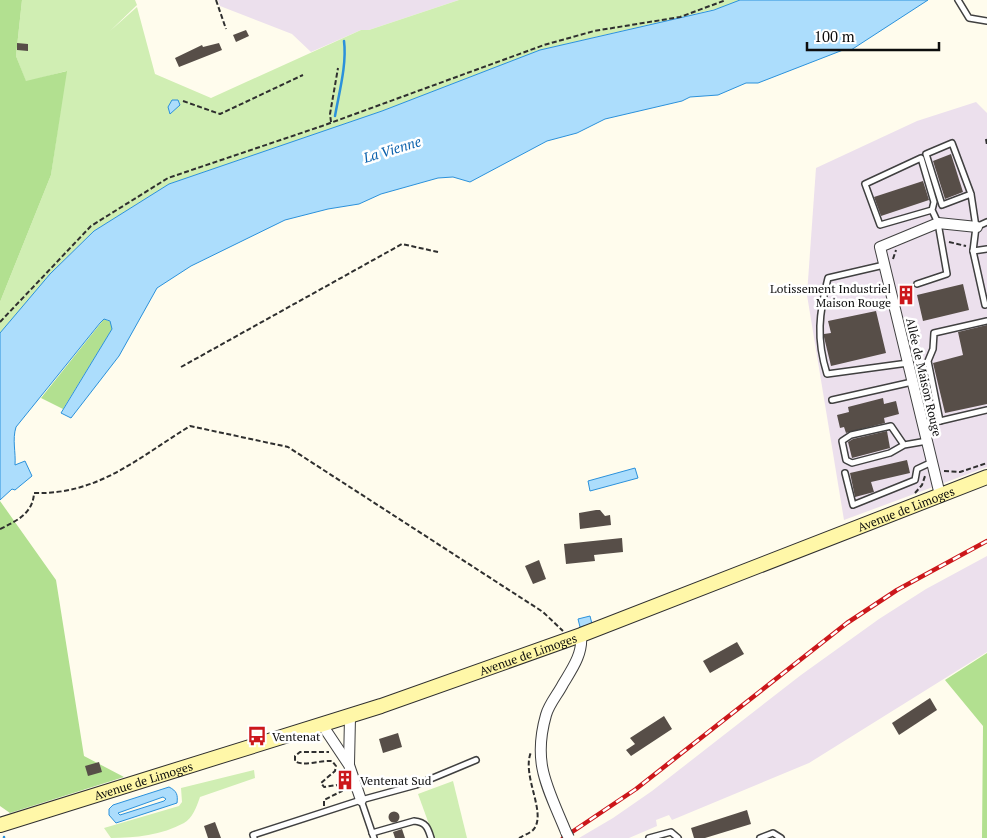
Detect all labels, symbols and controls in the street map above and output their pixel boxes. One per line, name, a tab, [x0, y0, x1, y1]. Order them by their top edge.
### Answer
scale bar	[807, 20, 940, 52]
text: 100 m	[814, 26, 855, 46]
water label: La Vienne	[360, 131, 424, 167]
place label: Lotissement Industriel Maison Rouge	[770, 281, 891, 310]
building icon: Lotissement Industriel Maison Rouge	[895, 284, 917, 306]
street label: Allée de Maison Rouge	[903, 316, 945, 438]
street label: Avenue de Limoges	[855, 483, 956, 534]
street label: Avenue de Limoges	[477, 630, 579, 678]
bus stop icon: Ventenat	[246, 725, 268, 747]
place label: Ventenat	[272, 729, 321, 744]
street label: Avenue de Limoges	[92, 758, 194, 803]
building icon: Ventenat Sud	[334, 769, 356, 791]
place label: Ventenat Sud	[360, 773, 432, 788]

